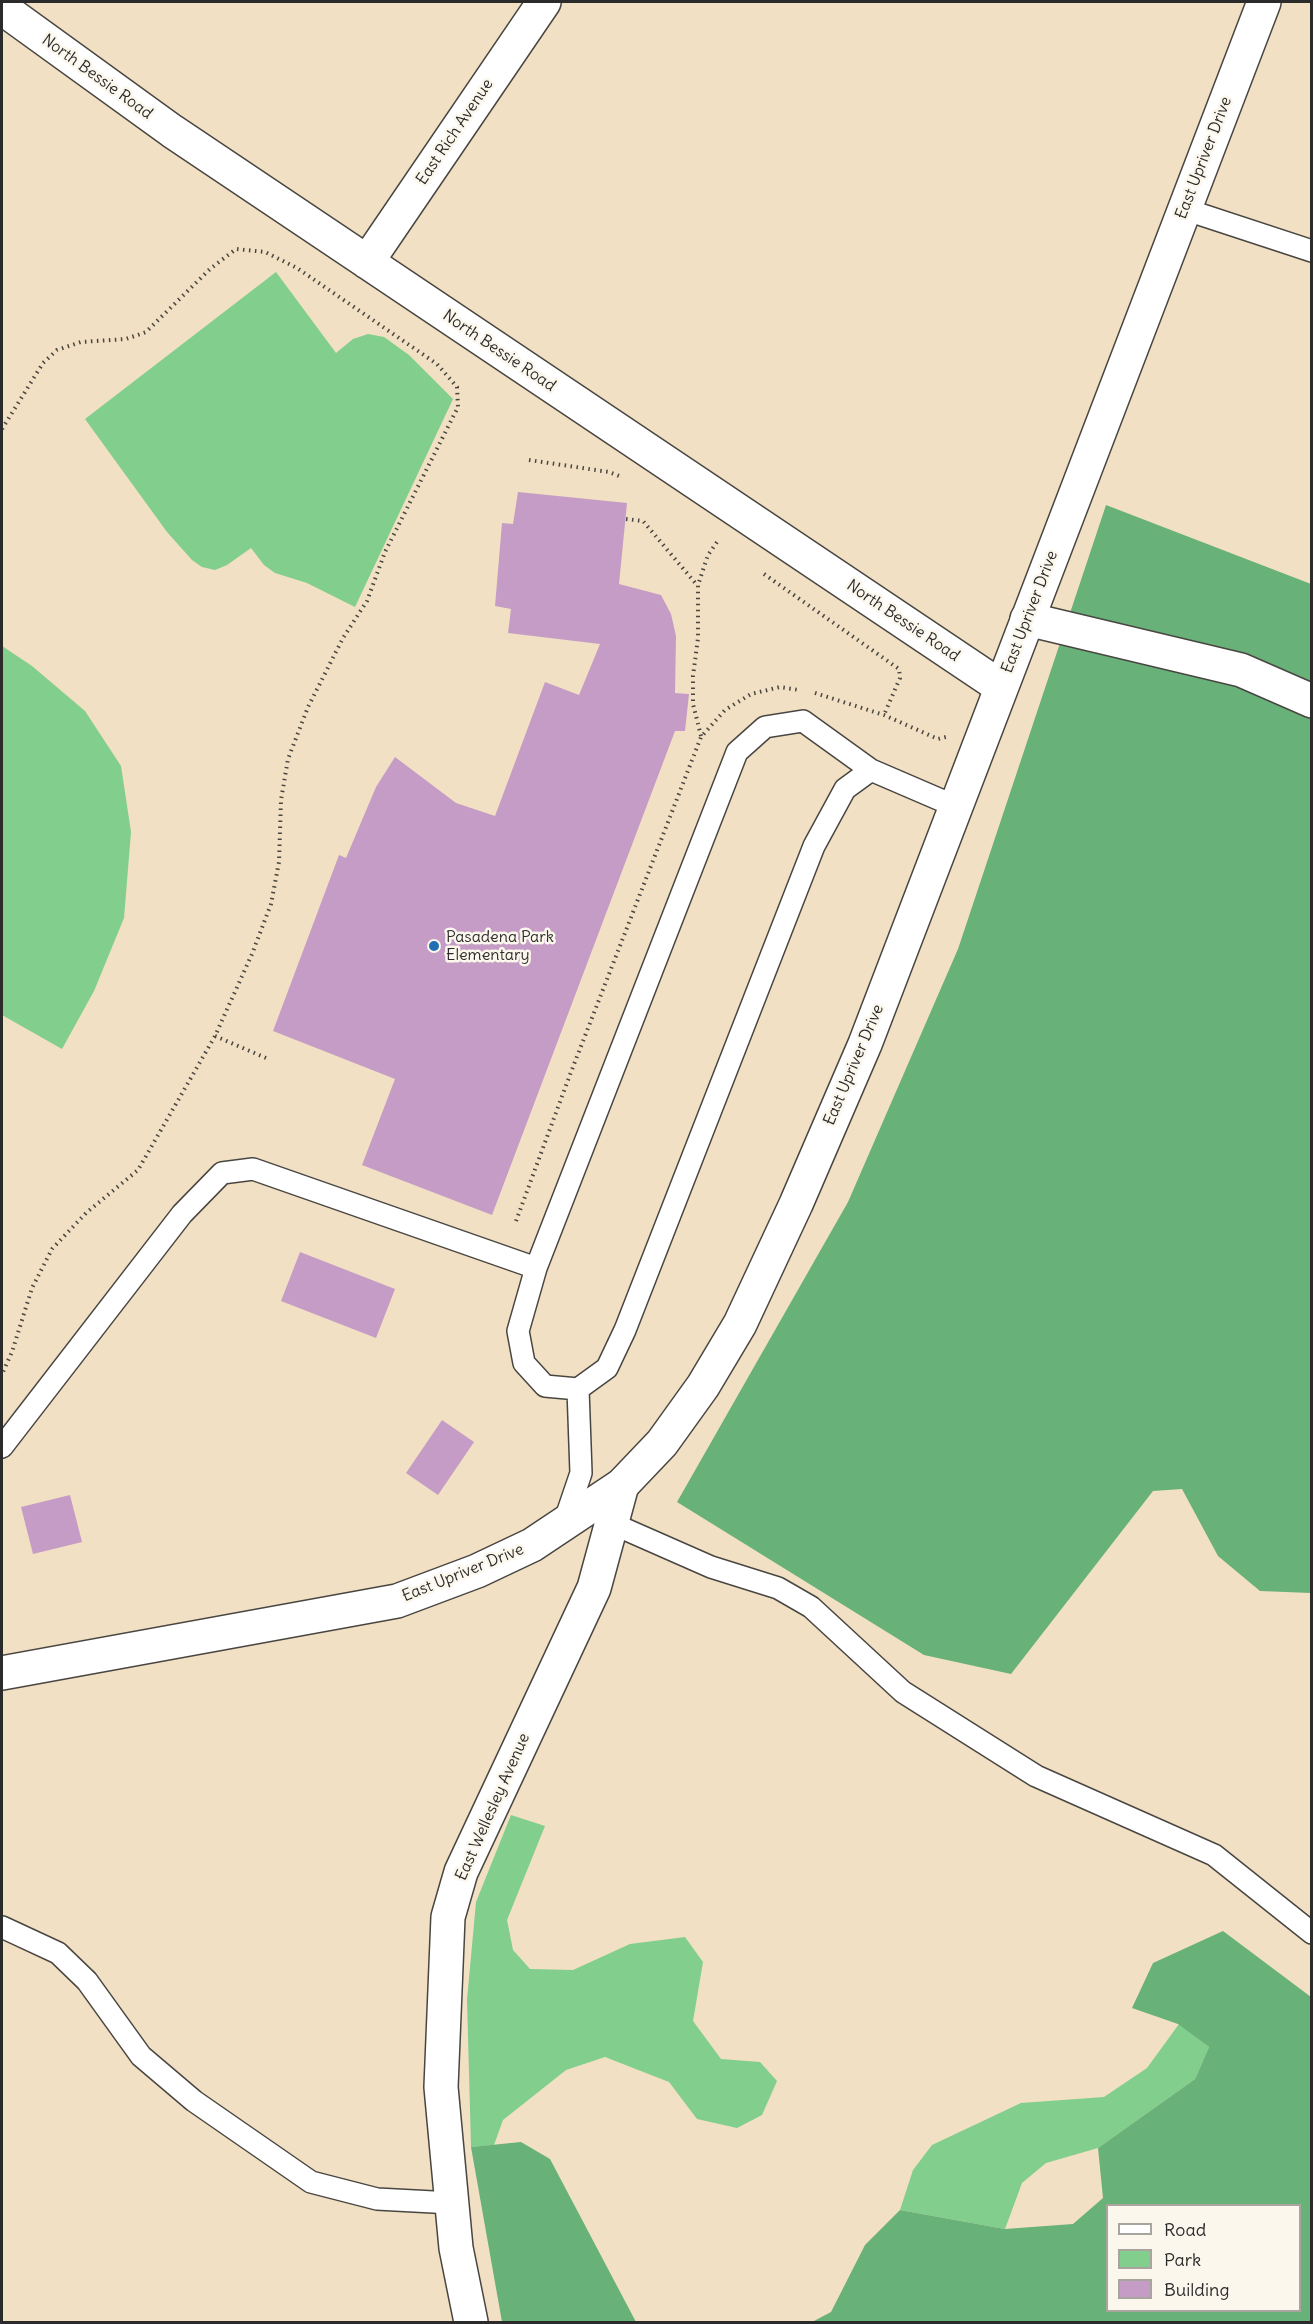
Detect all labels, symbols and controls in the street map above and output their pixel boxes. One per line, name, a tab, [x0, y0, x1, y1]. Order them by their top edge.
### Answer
street label: North Bessie Road	[38, 30, 156, 124]
street label: East Rich Avenue	[413, 75, 497, 189]
street label: East Upriver Drive	[1172, 94, 1236, 222]
street label: North Bessie Road	[439, 306, 559, 396]
street label: East Upriver Drive	[998, 548, 1062, 676]
street label: North Bessie Road	[843, 576, 963, 666]
place label: Pasadena Park Elementary	[446, 927, 554, 965]
marker: Pasadena Park Elementary	[427, 939, 441, 953]
street label: East Upriver Drive	[820, 1002, 888, 1128]
street label: East Upriver Drive	[399, 1540, 527, 1606]
street label: East Wellesley Avenue	[452, 1730, 534, 1884]
legend	[1106, 2204, 1301, 2312]
text: Road	[1164, 2218, 1206, 2241]
text: Park	[1164, 2248, 1201, 2271]
text: Building	[1164, 2278, 1229, 2301]

